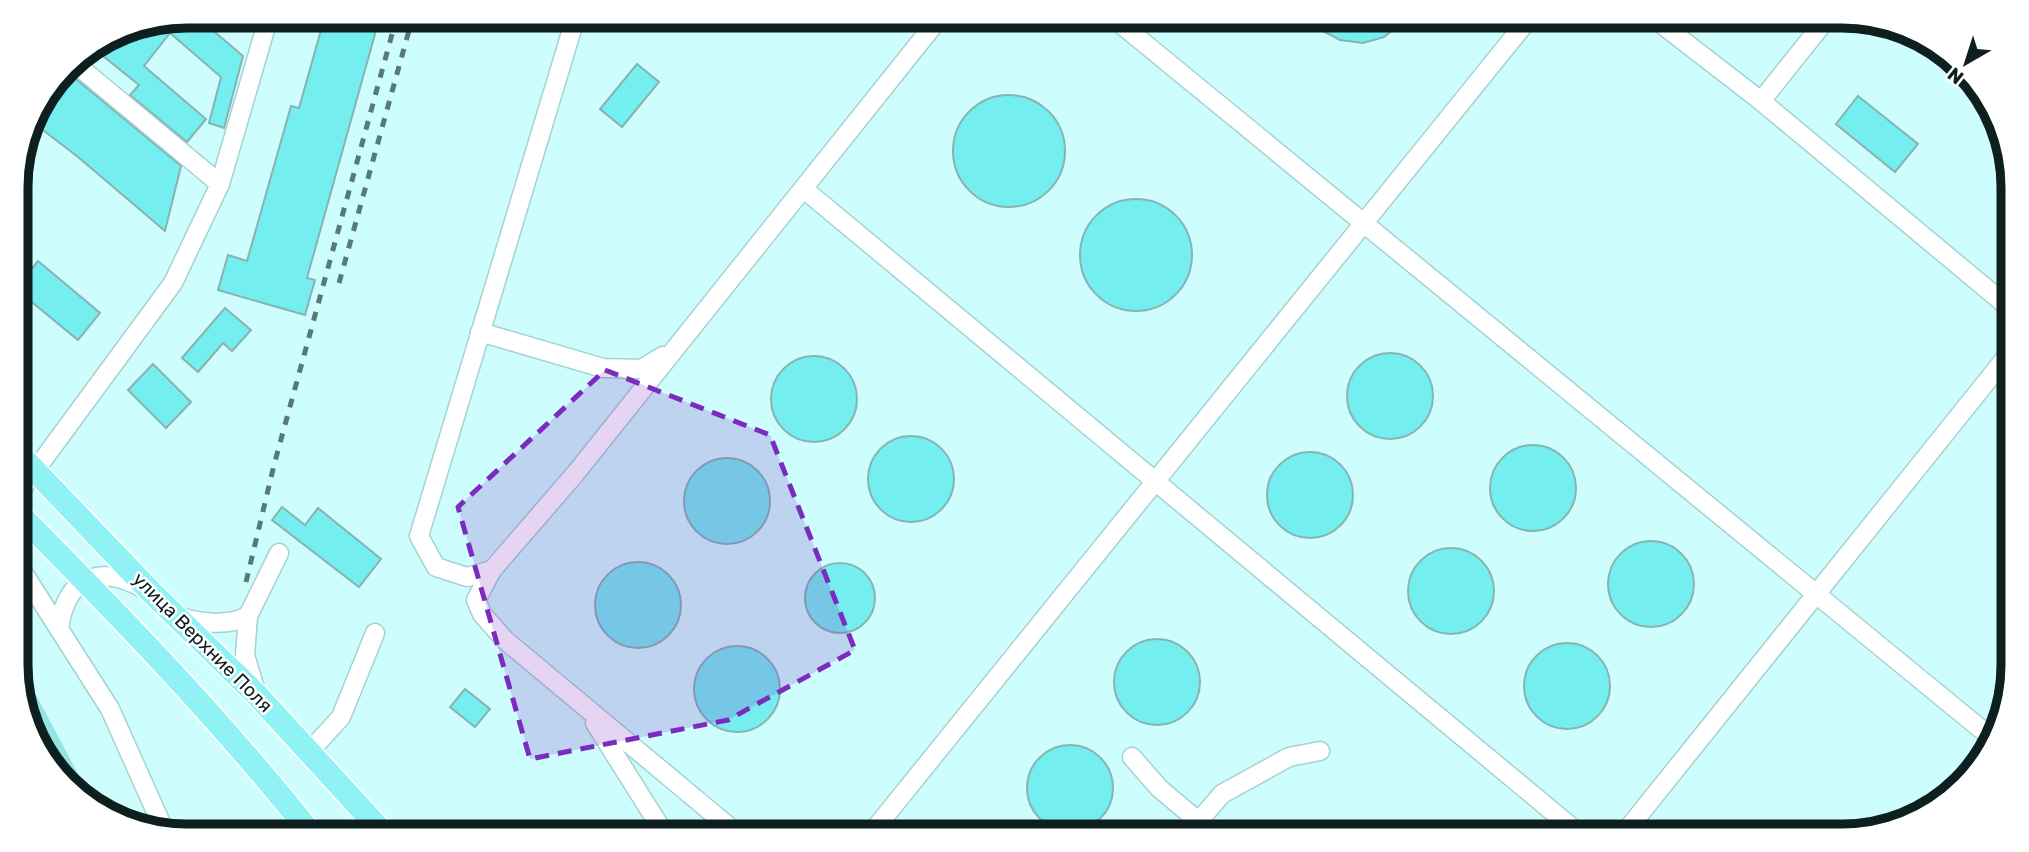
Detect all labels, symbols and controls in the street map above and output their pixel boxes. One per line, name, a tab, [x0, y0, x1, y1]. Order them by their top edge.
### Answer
north arrow	[1931, 28, 2001, 98]
text: N	[1943, 63, 1968, 89]
street label: улица Верхние Поля	[128, 568, 277, 717]

